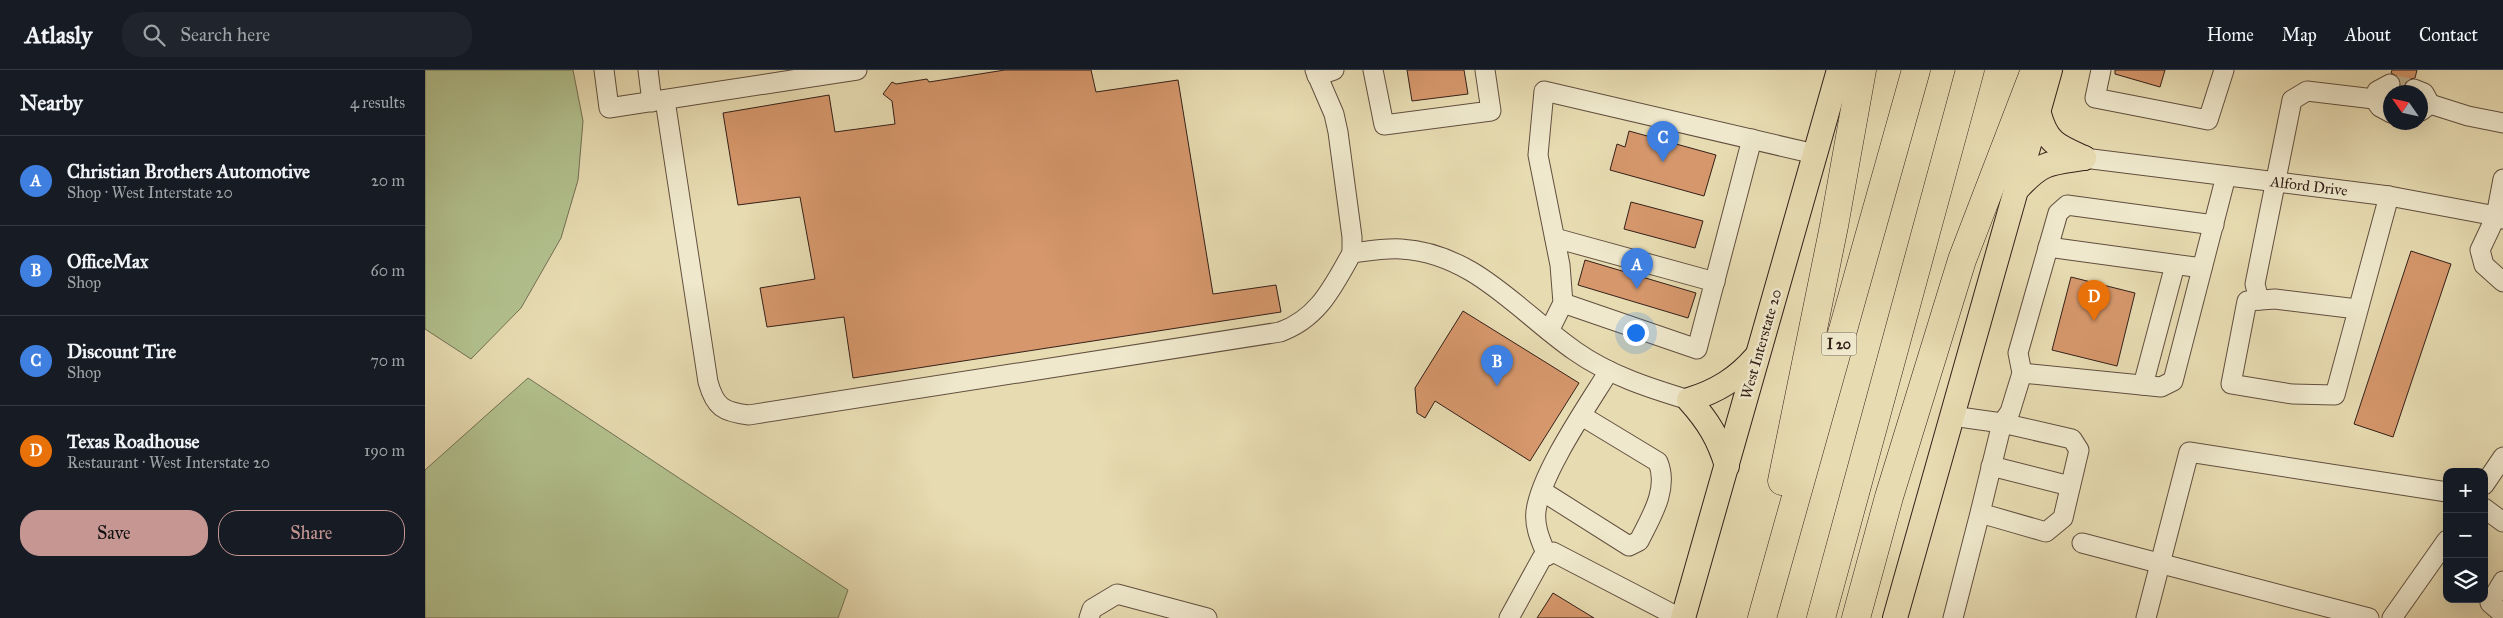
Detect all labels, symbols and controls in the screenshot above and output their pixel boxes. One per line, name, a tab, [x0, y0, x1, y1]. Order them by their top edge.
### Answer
search box	[122, 12, 472, 57]
text: Atlasly	[25, 20, 92, 50]
icon: search	[140, 21, 168, 49]
text: Search here	[180, 23, 270, 46]
text: Home	[2207, 24, 2254, 46]
text: Map	[2282, 24, 2317, 46]
text: About	[2345, 24, 2391, 46]
text: Contact	[2419, 24, 2478, 46]
north arrow	[2383, 85, 2428, 130]
text: Nearby	[20, 90, 83, 116]
text: 4 results	[350, 93, 405, 112]
pin: C	[1647, 121, 1679, 162]
text: Christian Brothers Automotive	[67, 160, 310, 183]
text: A	[31, 171, 41, 190]
text: 20 m	[371, 171, 405, 190]
street label: Alford Drive	[2268, 172, 2349, 200]
text: Shop · West Interstate 20	[67, 183, 233, 202]
pin: A	[1621, 248, 1653, 289]
text: OfficeMax	[67, 250, 148, 273]
text: B	[31, 261, 41, 280]
text: 60 m	[371, 261, 405, 280]
text: Shop	[67, 273, 101, 292]
pin: D	[2078, 280, 2110, 321]
street label: West Interstate 20	[1737, 287, 1785, 401]
your location	[1623, 320, 1649, 346]
road number: I 20	[1821, 332, 1857, 356]
text: Discount Tire	[67, 340, 176, 363]
pin: B	[1481, 345, 1513, 386]
text: C	[31, 351, 41, 370]
text: 70 m	[370, 351, 405, 370]
text: Shop	[67, 363, 101, 382]
text: Texas Roadhouse	[67, 430, 200, 453]
text: D	[30, 441, 42, 460]
text: 190 m	[364, 441, 405, 460]
text: Restaurant · West Interstate 20	[67, 453, 270, 472]
map controls	[2443, 468, 2488, 603]
button: +	[2443, 468, 2488, 513]
button: Save	[20, 510, 208, 556]
button: Share	[218, 510, 405, 556]
button: −	[2443, 513, 2488, 558]
button: layers	[2443, 558, 2488, 603]

